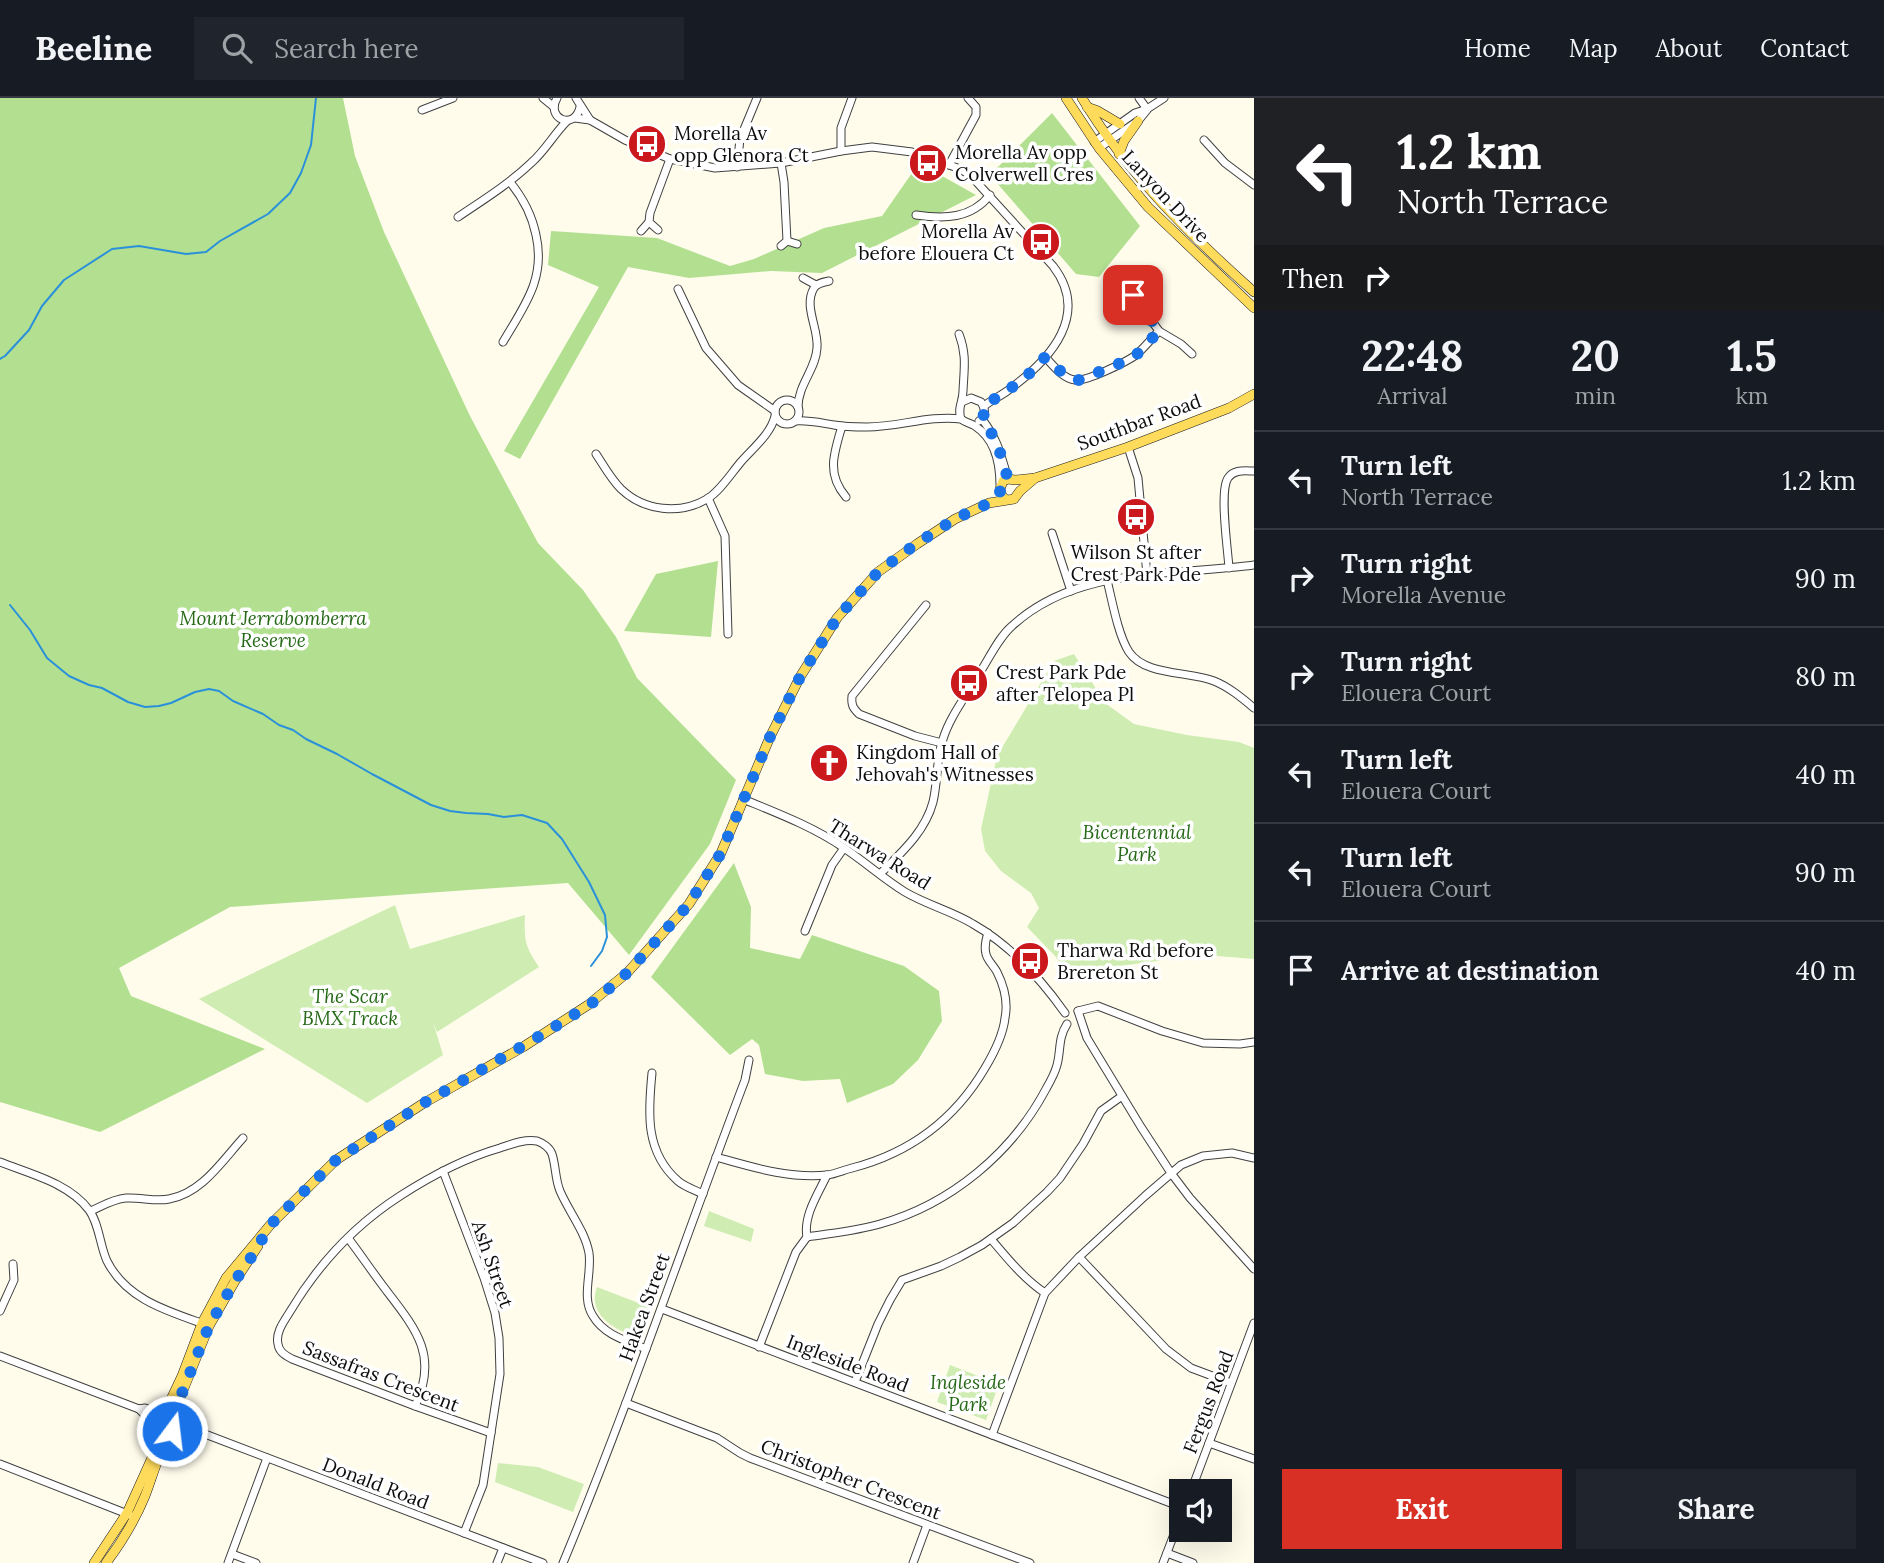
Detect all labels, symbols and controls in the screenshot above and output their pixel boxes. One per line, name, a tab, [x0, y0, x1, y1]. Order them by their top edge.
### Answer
search box	[194, 17, 684, 80]
text: Beeline	[35, 27, 152, 69]
icon: search	[218, 29, 256, 67]
text: Search here	[274, 32, 419, 65]
text: Home	[1464, 33, 1531, 64]
text: Map	[1569, 33, 1618, 64]
text: About	[1656, 33, 1722, 64]
text: Contact	[1760, 33, 1849, 64]
text: 1.2 km	[1397, 120, 1542, 182]
place label: Morella Av opp Glenora Ct	[674, 121, 810, 167]
bus stop icon: Morella Av opp Glenora Ct	[626, 123, 668, 165]
icon: left	[1282, 126, 1373, 217]
place label: Morella Av opp Colverwell Cres	[955, 140, 1094, 186]
bus stop icon: Morella Av opp Colverwell Cres	[907, 142, 949, 184]
street label: Lanyon Drive	[1117, 145, 1215, 247]
text: North Terrace	[1397, 181, 1608, 222]
place label: Morella Av before Elouera Ct	[859, 219, 1015, 265]
bus stop icon: Morella Av before Elouera Ct	[1020, 221, 1062, 263]
icon: right	[1358, 259, 1396, 297]
text: Then	[1282, 262, 1344, 295]
pin	[1103, 265, 1163, 325]
icon: arrive	[1114, 276, 1152, 314]
text: 22:48	[1361, 329, 1464, 383]
text: 20	[1571, 329, 1620, 383]
text: 1.5	[1727, 329, 1777, 383]
text: Arrival	[1377, 381, 1448, 410]
text: min	[1575, 381, 1616, 410]
text: km	[1735, 381, 1768, 410]
street label: Southbar Road	[1074, 388, 1204, 456]
text: Turn left	[1341, 449, 1452, 482]
icon: left	[1282, 461, 1320, 499]
text: 1.2 km	[1782, 464, 1856, 497]
text: North Terrace	[1341, 482, 1493, 511]
bus stop icon: Wilson St after Crest Park Pde	[1115, 496, 1157, 538]
place label: Wilson St after Crest Park Pde	[1071, 540, 1202, 586]
text: Turn right	[1341, 547, 1472, 580]
icon: right	[1282, 559, 1320, 597]
text: 90 m	[1795, 562, 1856, 595]
text: Morella Avenue	[1341, 580, 1506, 609]
park label: Mount Jerrabomberra Reserve	[179, 606, 367, 652]
text: Turn right	[1341, 645, 1472, 678]
icon: right	[1282, 657, 1320, 695]
place label: Crest Park Pde after Telopea Pl	[996, 660, 1134, 706]
text: 80 m	[1795, 660, 1856, 693]
bus stop icon: Crest Park Pde after Telopea Pl	[948, 662, 990, 704]
text: Elouera Court	[1341, 678, 1491, 707]
place label: Kingdom Hall of Jehovah's Witnesses	[855, 740, 1034, 786]
church icon: Kingdom Hall of Jehovah's Witnesses	[808, 742, 850, 784]
text: Turn left	[1341, 743, 1452, 776]
icon: left	[1282, 755, 1320, 793]
text: 40 m	[1796, 758, 1856, 791]
text: Elouera Court	[1341, 776, 1491, 805]
street label: Tharwa Road	[825, 813, 935, 895]
park label: Bicentennial Park	[1083, 820, 1192, 866]
text: Turn left	[1341, 841, 1452, 874]
icon: left	[1282, 853, 1320, 891]
text: 90 m	[1795, 856, 1856, 889]
text: Elouera Court	[1341, 874, 1491, 903]
place label: Tharwa Rd before Brereton St	[1057, 938, 1214, 984]
bus stop icon: Tharwa Rd before Brereton St	[1009, 940, 1051, 982]
icon: arrive	[1282, 951, 1320, 989]
text: Arrive at destination	[1341, 954, 1599, 987]
text: 40 m	[1796, 954, 1856, 987]
park label: The Scar BMX Track	[302, 984, 398, 1030]
street label: Ash Street	[467, 1216, 519, 1312]
street label: Hakea Street	[613, 1249, 675, 1364]
street label: Ingleside Road	[783, 1329, 913, 1397]
street label: Sassafras Crescent	[299, 1335, 463, 1417]
street label: Fergus Road	[1177, 1347, 1239, 1457]
park label: Ingleside Park	[930, 1370, 1006, 1416]
position arrow	[135, 1394, 209, 1468]
street label: Christopher Crescent	[757, 1434, 945, 1525]
street label: Donald Road	[319, 1452, 433, 1514]
button: Exit	[1282, 1469, 1562, 1549]
button: Share	[1576, 1469, 1856, 1549]
map controls	[1169, 1479, 1232, 1542]
button: sound	[1169, 1479, 1232, 1542]

